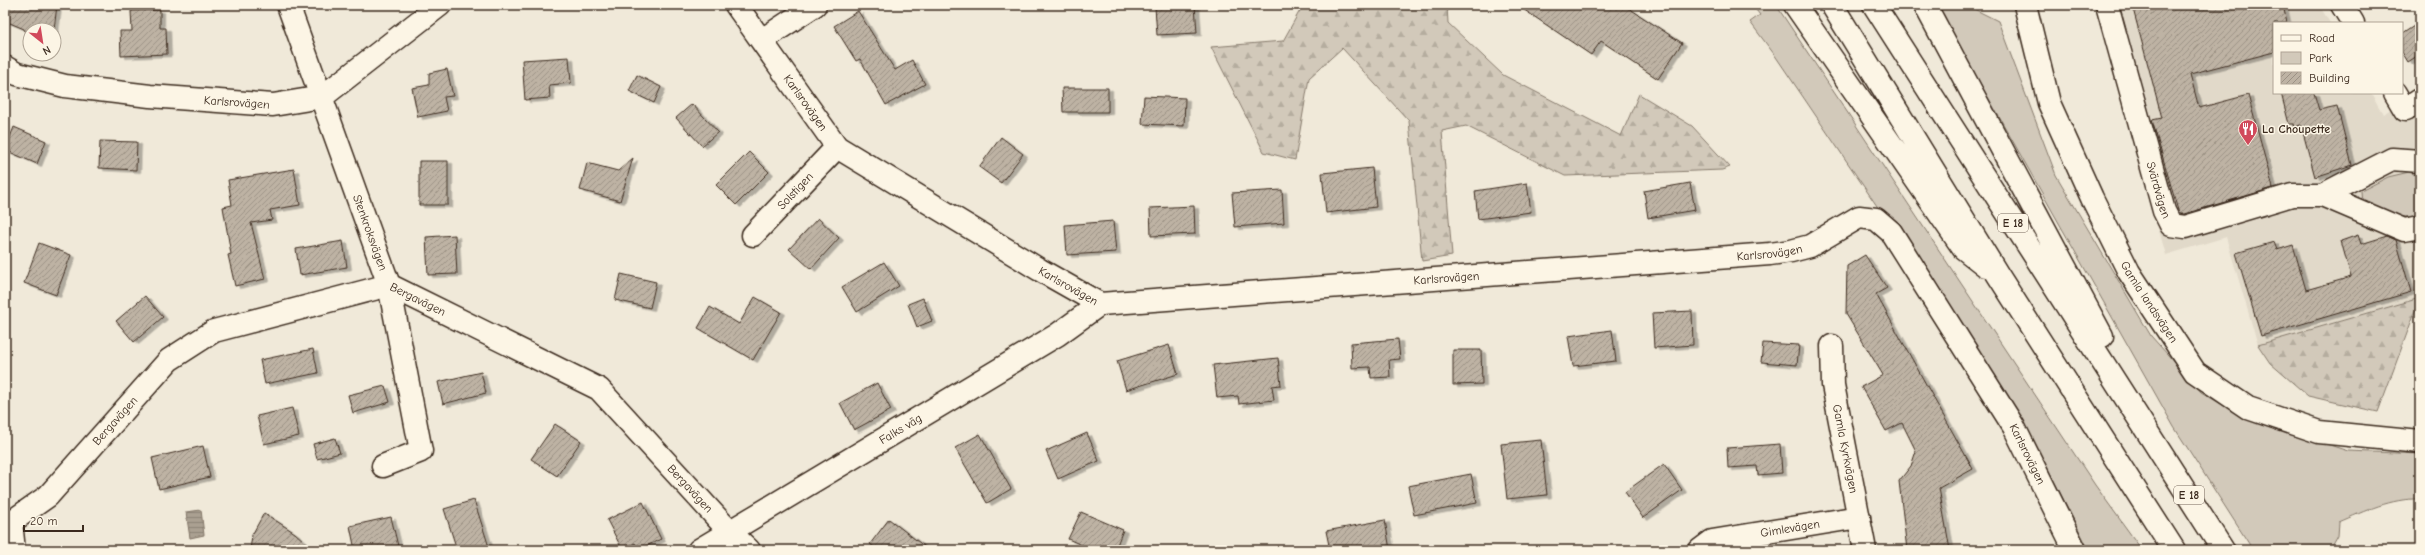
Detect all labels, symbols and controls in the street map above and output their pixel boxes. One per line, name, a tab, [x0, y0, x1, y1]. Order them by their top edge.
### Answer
north arrow	[22, 22, 62, 62]
legend	[2273, 22, 2403, 94]
text: Road	[2309, 31, 2335, 45]
text: N	[40, 43, 53, 58]
text: Park	[2309, 51, 2332, 65]
text: Building	[2309, 71, 2350, 85]
street label: Karlsrovägen	[781, 72, 830, 134]
street label: Karlsrovägen	[203, 93, 270, 112]
restaurant icon: La Choupette	[2237, 118, 2259, 146]
place label: La Choupette	[2262, 122, 2330, 136]
street label: Svärdvägen	[2144, 160, 2174, 221]
street label: Solstigen	[774, 169, 816, 212]
street label: Stenkroksvägen	[350, 193, 390, 273]
road number: E 18	[1998, 214, 2028, 232]
street label: Karlsrovägen	[1736, 241, 1804, 263]
street label: Gamla landsvägen	[2118, 259, 2181, 345]
street label: Karlsrovägen	[1036, 264, 1100, 308]
street label: Karlsrovägen	[1413, 269, 1480, 288]
street label: Bergavägen	[388, 280, 448, 319]
street label: Bergavägen	[90, 393, 140, 448]
street label: Gamla Kyrkvägen	[1830, 403, 1861, 494]
street label: Falks väg	[877, 411, 924, 447]
street label: Karlsrovägen	[2006, 421, 2048, 487]
street label: Bergavägen	[665, 461, 716, 516]
road number: E 18	[2174, 486, 2204, 504]
scale bar	[24, 507, 83, 533]
text: 20 m	[30, 514, 58, 528]
street label: Gimlevägen	[1759, 517, 1821, 540]

